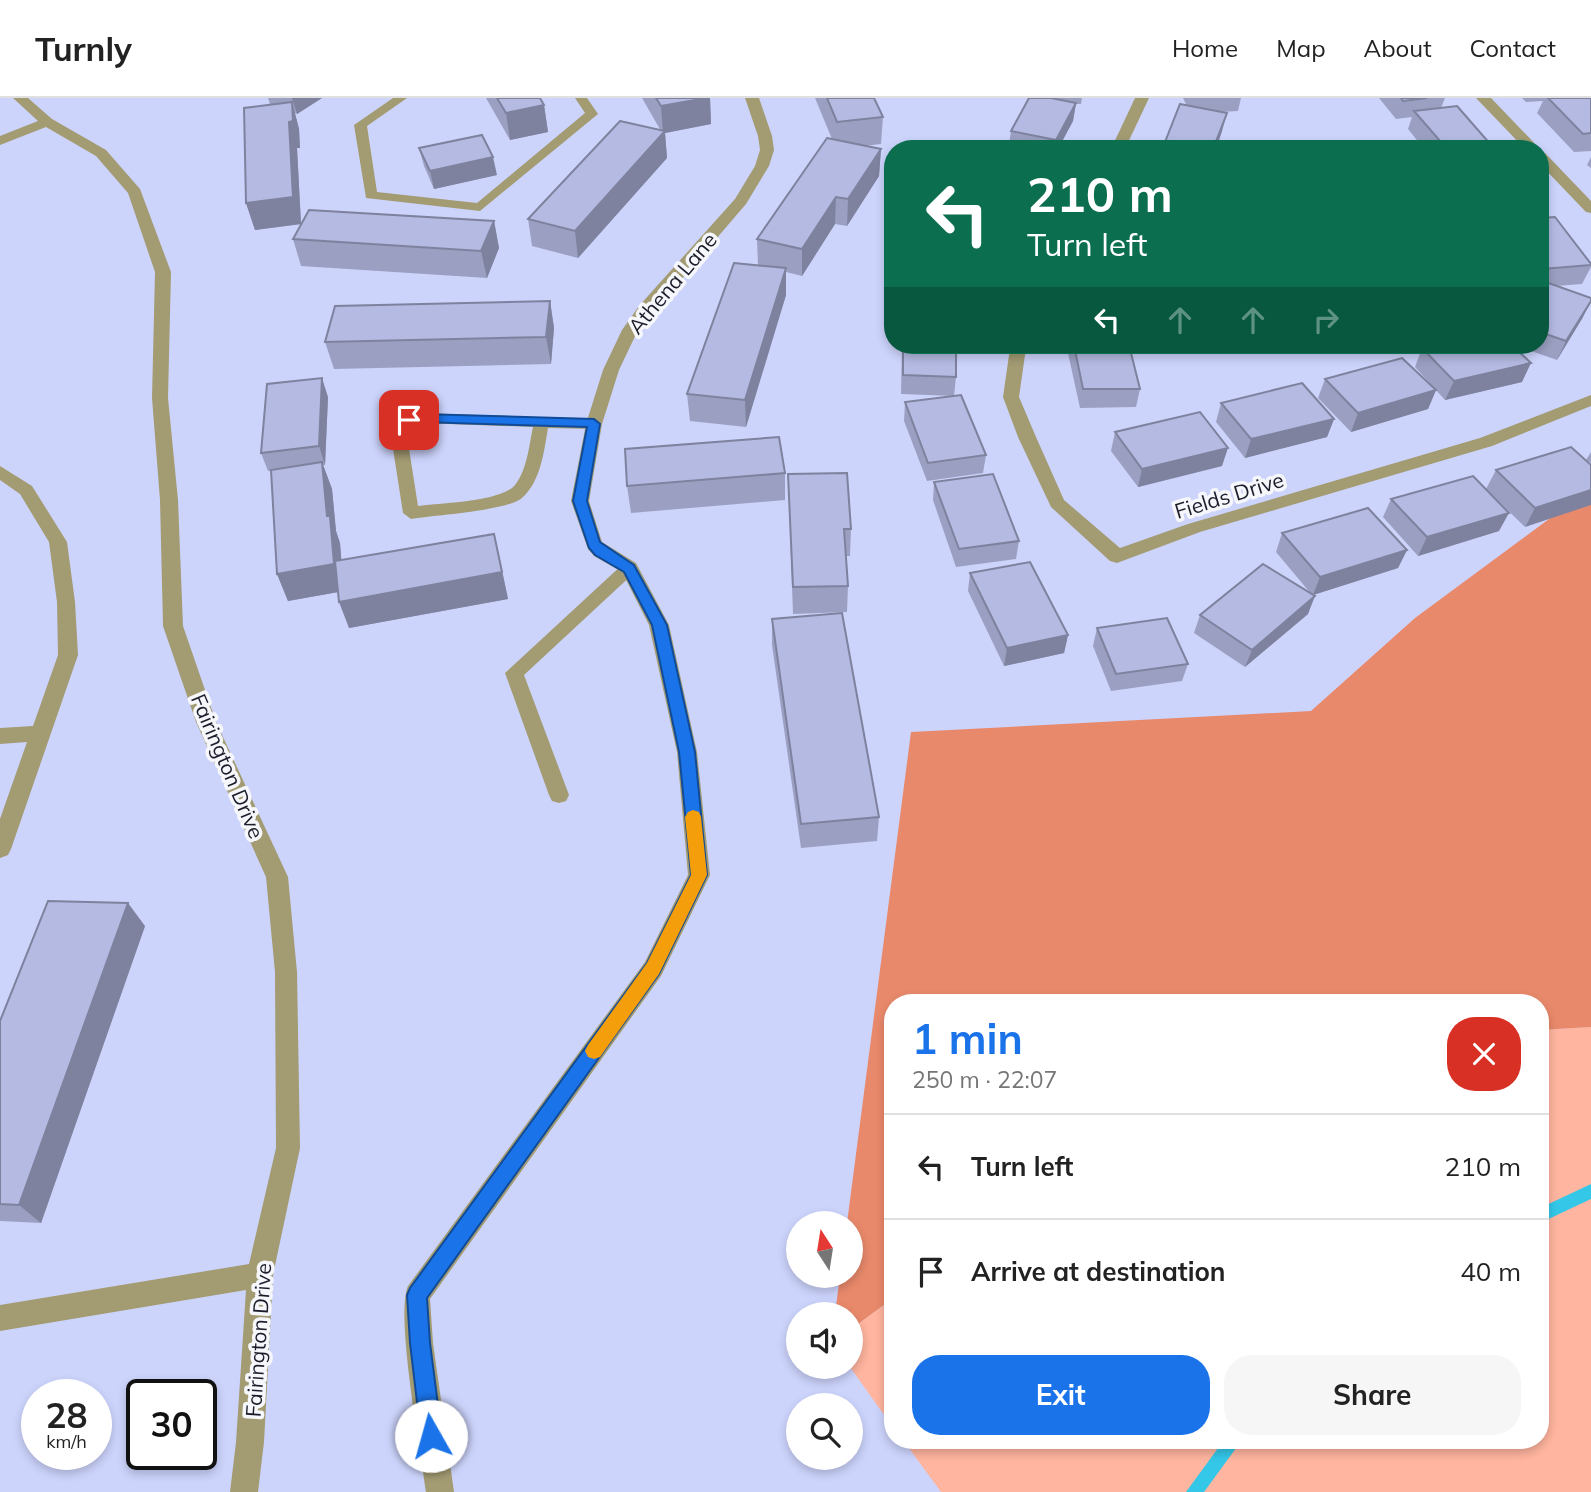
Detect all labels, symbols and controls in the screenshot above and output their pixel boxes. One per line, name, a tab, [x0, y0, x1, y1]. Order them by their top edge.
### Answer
text: Turnly	[35, 28, 132, 69]
text: Home	[1172, 33, 1238, 63]
text: Map	[1276, 33, 1326, 63]
text: About	[1364, 33, 1432, 63]
text: Contact	[1470, 33, 1556, 63]
text: 210 m	[1027, 163, 1173, 224]
icon: left	[912, 168, 1003, 259]
text: Turn left	[1027, 224, 1147, 264]
street label: Athena Lane	[622, 227, 722, 339]
icon: left	[1088, 301, 1126, 339]
icon: ahead	[1161, 301, 1199, 339]
icon: ahead	[1234, 301, 1272, 339]
icon: right	[1307, 301, 1345, 339]
pin	[379, 390, 439, 450]
icon: arrive	[390, 401, 428, 439]
street label: Fields Drive	[1171, 466, 1287, 524]
street label: Fairington Drive	[186, 690, 270, 842]
text: 1 min	[912, 1012, 1023, 1065]
button: close	[1447, 1017, 1521, 1091]
text: 250 m · 22:07	[912, 1065, 1057, 1094]
icon: left	[912, 1148, 950, 1186]
text: Turn left	[971, 1150, 1073, 1183]
text: 210 m	[1445, 1150, 1521, 1183]
north arrow	[786, 1211, 863, 1288]
map controls	[786, 1211, 863, 1470]
icon: arrive	[912, 1253, 950, 1291]
text: Arrive at destination	[971, 1255, 1226, 1288]
text: 40 m	[1460, 1255, 1521, 1288]
street label: Fairington Drive	[240, 1262, 276, 1418]
button: sound	[786, 1302, 863, 1379]
button: Exit	[912, 1355, 1210, 1435]
button: Share	[1224, 1355, 1521, 1435]
speed limit sign: 30	[126, 1379, 217, 1470]
text: 28	[45, 1393, 88, 1437]
button: search	[786, 1393, 863, 1470]
position arrow	[394, 1399, 468, 1473]
text: km/h	[46, 1430, 87, 1453]

